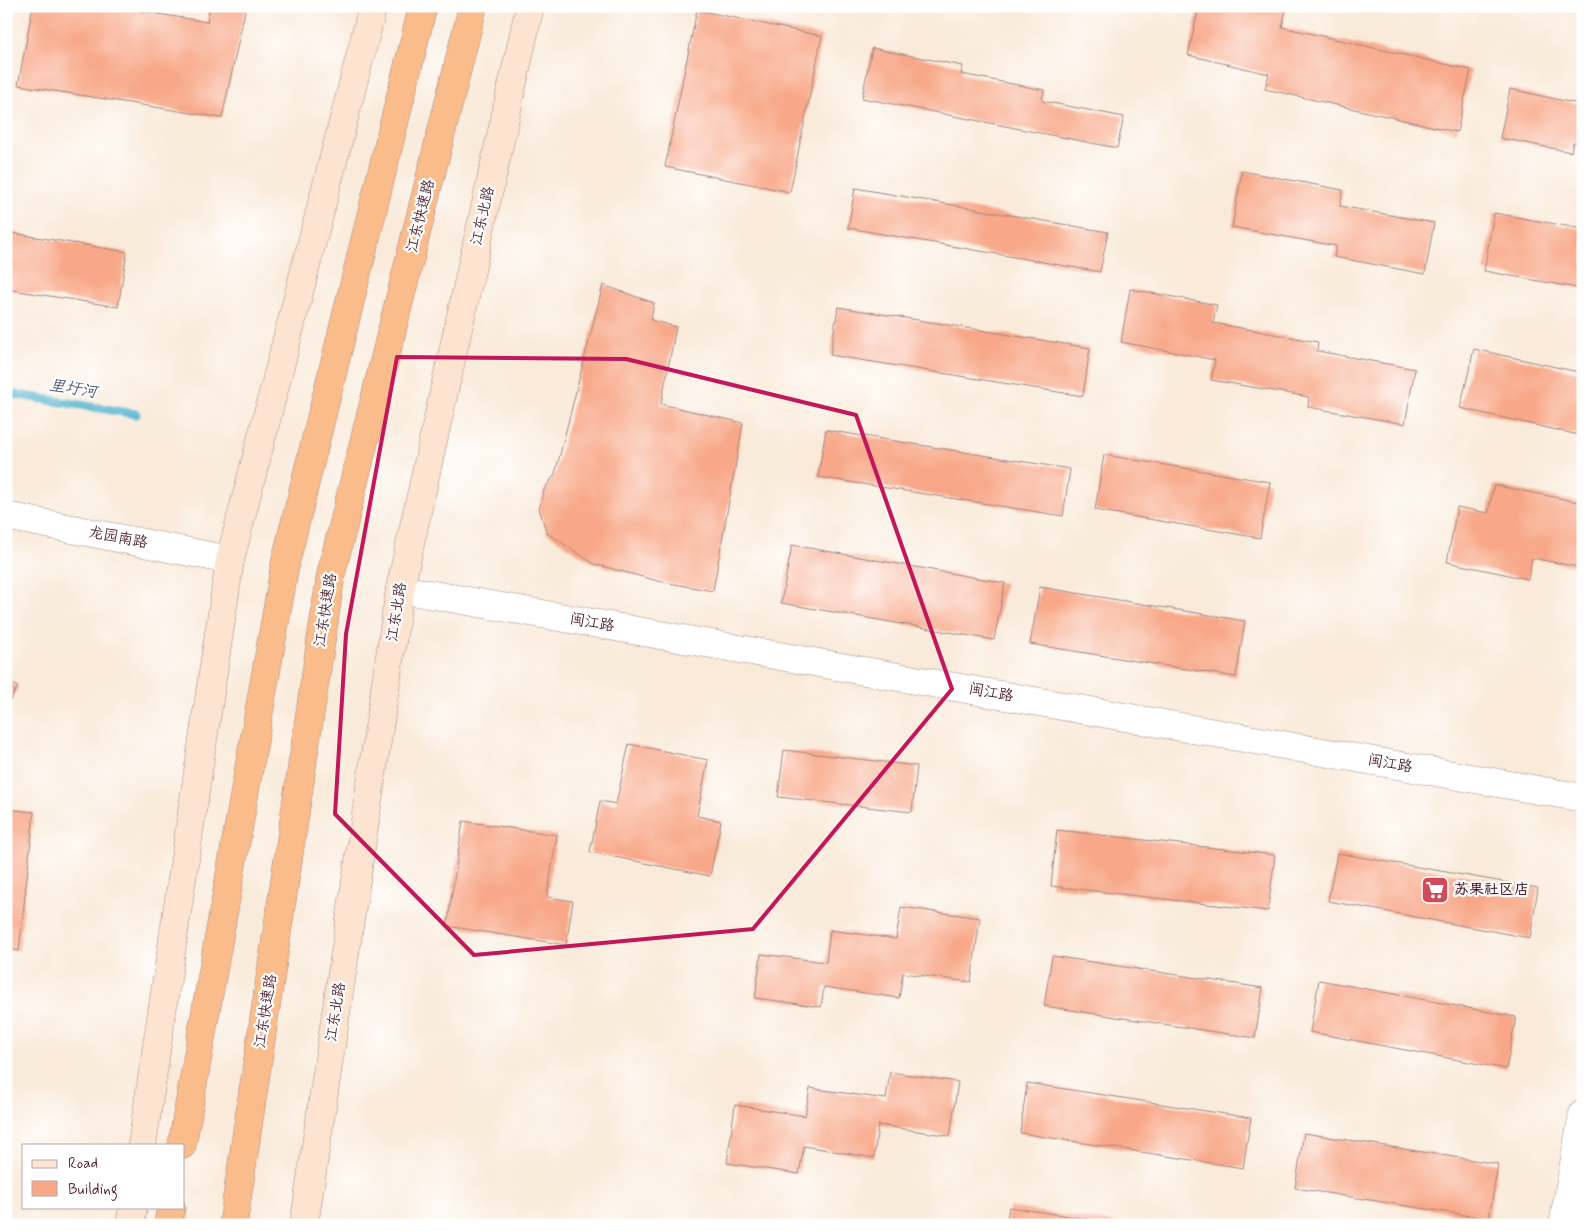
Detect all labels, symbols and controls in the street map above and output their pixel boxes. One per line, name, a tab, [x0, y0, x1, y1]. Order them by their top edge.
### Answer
street label: 江东快速路	[402, 177, 440, 255]
street label: 江东北路	[467, 185, 499, 247]
water label: 里圩河	[48, 375, 101, 404]
street label: 龙园南路	[87, 522, 149, 554]
street label: 江东快速路	[310, 571, 342, 649]
street label: 江东北路	[382, 581, 412, 643]
street label: 闽江路	[568, 609, 616, 637]
street label: 闽江路	[967, 679, 1015, 707]
street label: 闽江路	[1366, 750, 1414, 778]
supermarket icon: 苏果社区店	[1420, 875, 1450, 905]
place label: 苏果社区店	[1454, 880, 1529, 900]
street label: 江东快速路	[250, 972, 282, 1050]
street label: 江东北路	[321, 981, 351, 1043]
legend	[22, 1144, 185, 1208]
text: Road	[68, 1154, 98, 1174]
text: Building	[68, 1180, 118, 1201]

